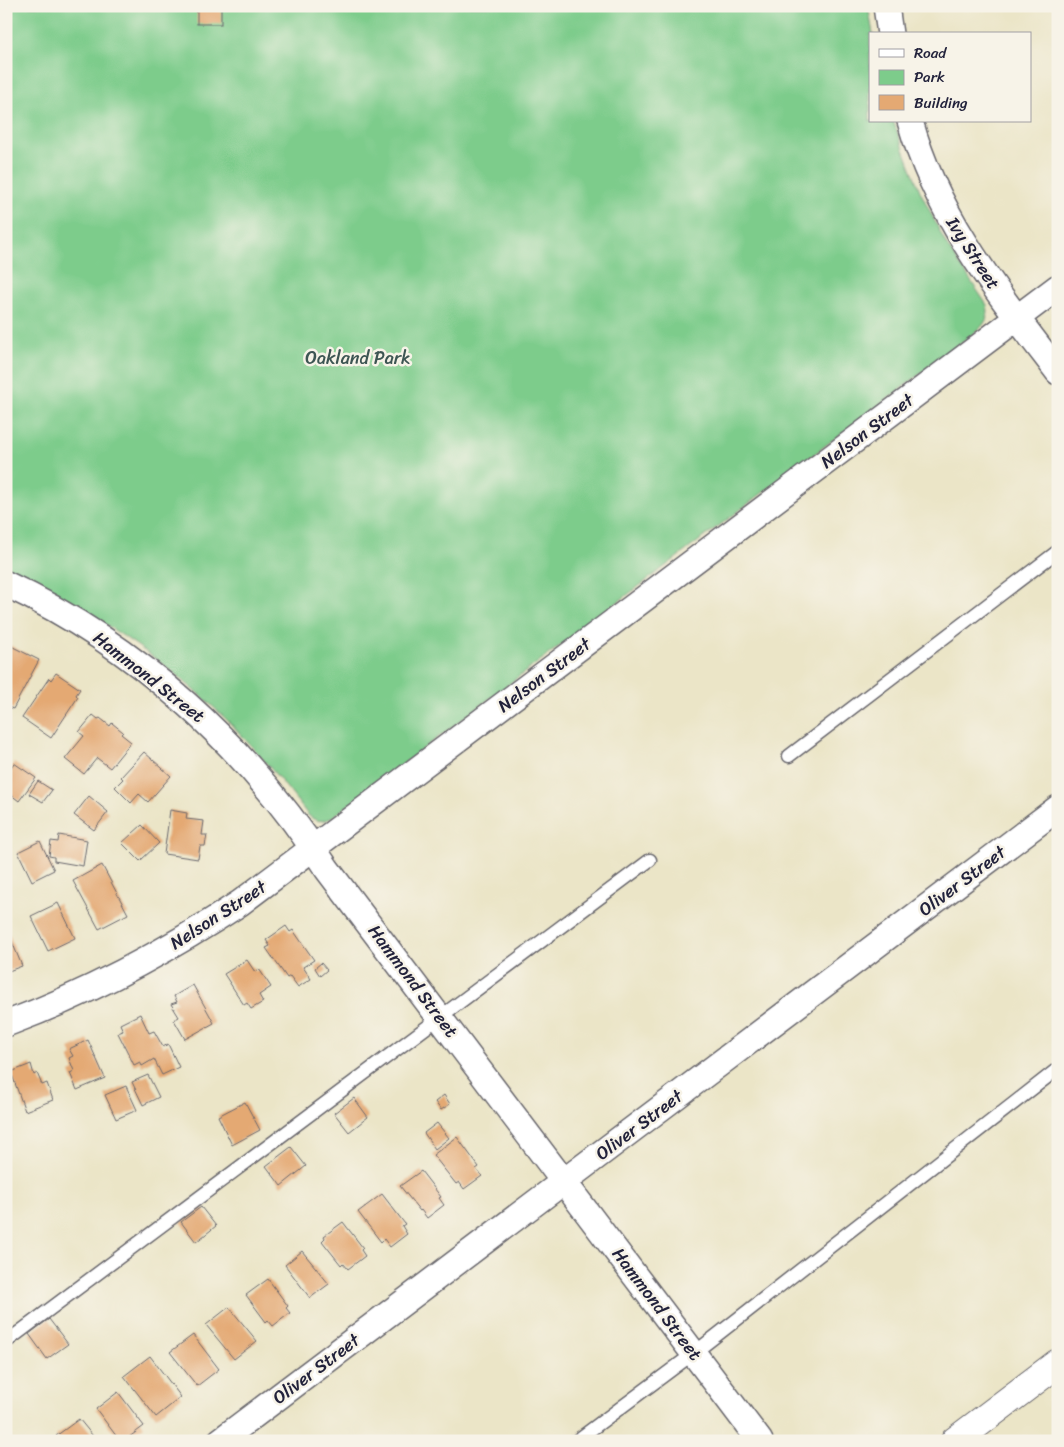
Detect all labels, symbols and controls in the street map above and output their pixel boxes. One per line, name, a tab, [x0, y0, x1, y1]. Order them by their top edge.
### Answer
legend	[869, 32, 1032, 122]
text: Road	[914, 40, 947, 66]
text: Park	[914, 64, 945, 90]
text: Building	[914, 90, 968, 116]
street label: Ivy Street	[937, 209, 1009, 296]
park label: Oakland Park	[305, 342, 411, 374]
street label: Nelson Street	[813, 385, 921, 477]
street label: Hammond Street	[86, 623, 212, 731]
street label: Nelson Street	[490, 629, 598, 721]
street label: Oliver Street	[911, 837, 1013, 925]
street label: Nelson Street	[163, 871, 274, 959]
street label: Hammond Street	[359, 917, 467, 1045]
street label: Oliver Street	[588, 1081, 690, 1169]
street label: Hammond Street	[603, 1240, 711, 1368]
street label: Oliver Street	[265, 1325, 367, 1413]

